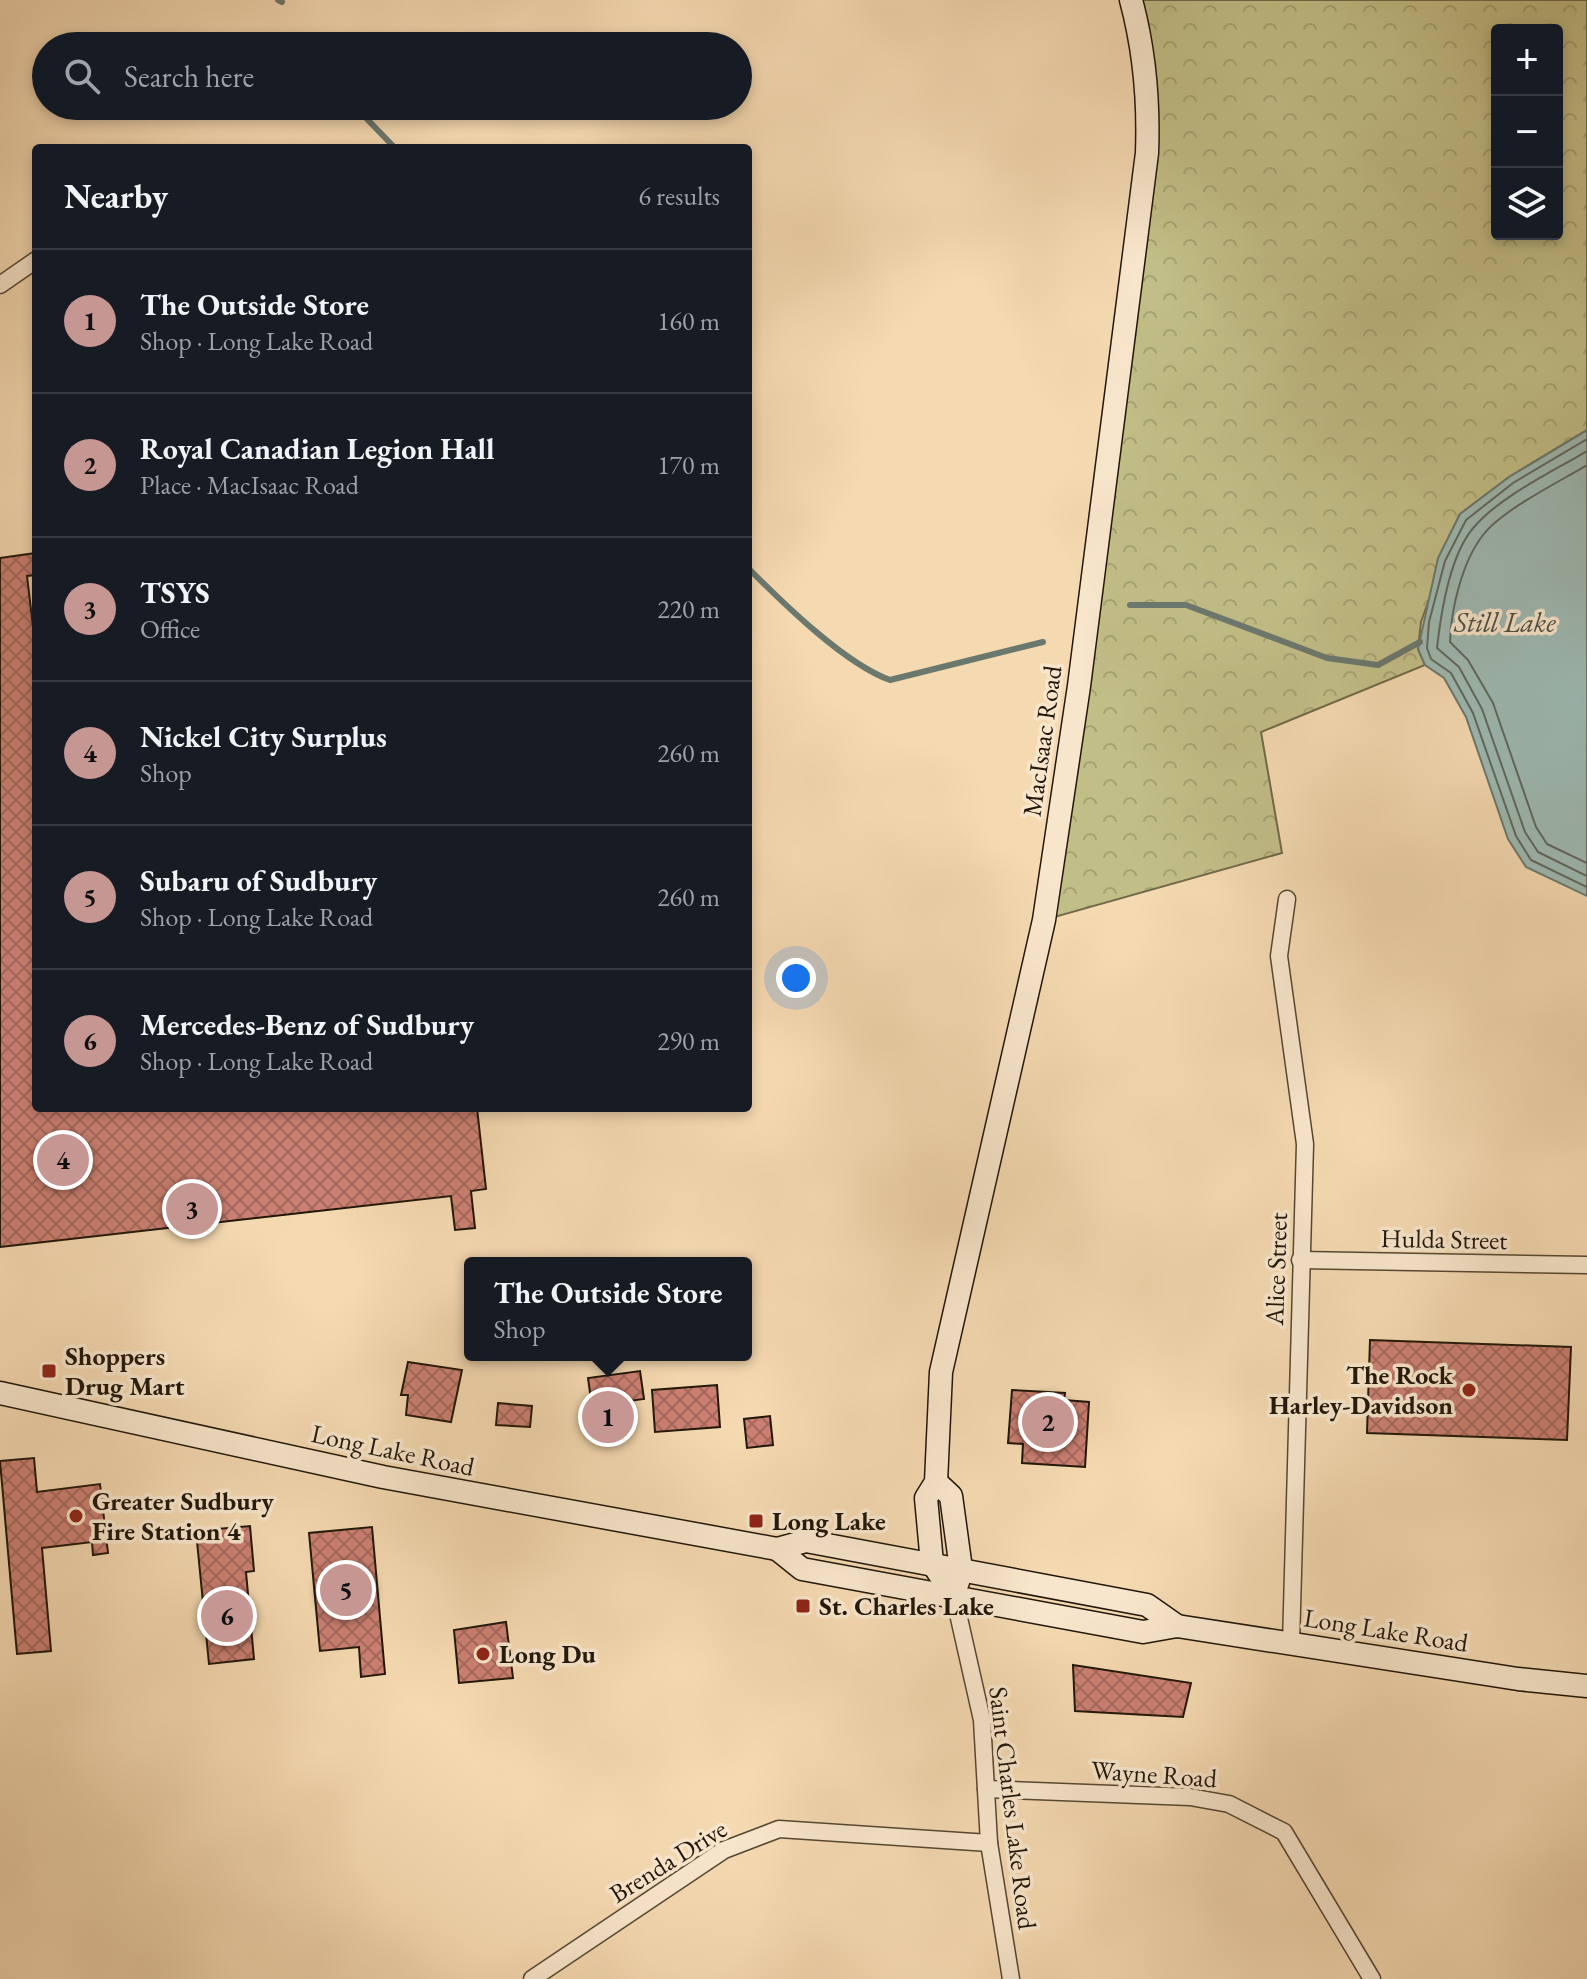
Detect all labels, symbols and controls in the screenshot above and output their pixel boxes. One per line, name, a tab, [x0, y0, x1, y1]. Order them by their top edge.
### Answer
map controls	[1491, 24, 1563, 240]
button: +	[1491, 24, 1563, 96]
search box	[32, 32, 752, 120]
icon: search	[60, 54, 104, 98]
text: Search here	[124, 57, 254, 96]
button: −	[1491, 96, 1563, 168]
button: layers	[1491, 168, 1563, 240]
text: Nearby	[64, 174, 168, 218]
text: 6 results	[639, 179, 720, 213]
text: The Outside Store	[140, 285, 369, 324]
text: 1	[83, 304, 97, 338]
text: 160 m	[657, 304, 720, 338]
text: Shop · Long Lake Road	[140, 324, 373, 358]
text: Royal Canadian Legion Hall	[140, 429, 495, 468]
text: 2	[83, 448, 97, 482]
text: 170 m	[657, 448, 720, 482]
text: Place · MacIsaac Road	[140, 468, 359, 502]
text: TSYS	[140, 573, 210, 612]
text: 3	[83, 592, 97, 626]
text: 220 m	[657, 592, 720, 626]
water label: Still Lake	[1453, 604, 1556, 640]
text: Office	[140, 612, 200, 646]
street label: MacIsaac Road	[1015, 663, 1070, 819]
text: Nickel City Surplus	[140, 717, 387, 756]
text: 4	[83, 736, 97, 770]
text: 260 m	[657, 736, 720, 770]
text: Shop	[140, 756, 192, 790]
text: Subaru of Sudbury	[140, 861, 377, 900]
text: 5	[83, 880, 97, 914]
text: 260 m	[657, 880, 720, 914]
text: Shop · Long Lake Road	[140, 900, 373, 934]
your location	[776, 958, 816, 998]
text: Mercedes-Benz of Sudbury	[140, 1005, 474, 1044]
text: 6	[83, 1024, 97, 1058]
text: 290 m	[657, 1024, 720, 1058]
text: Shop · Long Lake Road	[140, 1044, 373, 1078]
pin: 4	[37, 1130, 89, 1190]
pin: 3	[166, 1179, 218, 1239]
street label: Alice Street	[1257, 1212, 1295, 1327]
street label: Hulda Street	[1380, 1221, 1508, 1257]
popup	[464, 1257, 752, 1361]
text: The Outside Store	[494, 1273, 722, 1312]
text: Shop	[494, 1312, 545, 1346]
place label: Shoppers Drug Mart	[65, 1339, 185, 1403]
place label: The Rock Harley-Davidson	[1269, 1358, 1454, 1422]
marker: Shoppers Drug Mart	[40, 1362, 58, 1380]
marker: The Rock Harley-Davidson	[1460, 1381, 1478, 1399]
pin: 1	[582, 1387, 634, 1447]
pin: 2	[1022, 1392, 1074, 1452]
street label: Long Lake Road	[308, 1416, 478, 1484]
place label: Greater Sudbury Fire Station 4	[92, 1484, 274, 1548]
place label: Long Lake	[772, 1504, 886, 1538]
marker: Greater Sudbury Fire Station 4	[67, 1507, 85, 1525]
marker: Long Lake	[747, 1512, 765, 1530]
pin: 5	[320, 1560, 372, 1620]
pin: 6	[201, 1586, 253, 1646]
place label: St. Charles Lake	[819, 1589, 994, 1623]
marker: St. Charles Lake	[794, 1597, 812, 1615]
street label: Long Lake Road	[1301, 1600, 1471, 1660]
place label: Long Du	[499, 1637, 597, 1671]
marker: Long Du	[474, 1645, 492, 1663]
street label: Saint Charles Lake Road	[981, 1685, 1045, 1932]
street label: Wayne Road	[1090, 1753, 1219, 1795]
street label: Brenda Drive	[603, 1812, 733, 1910]

